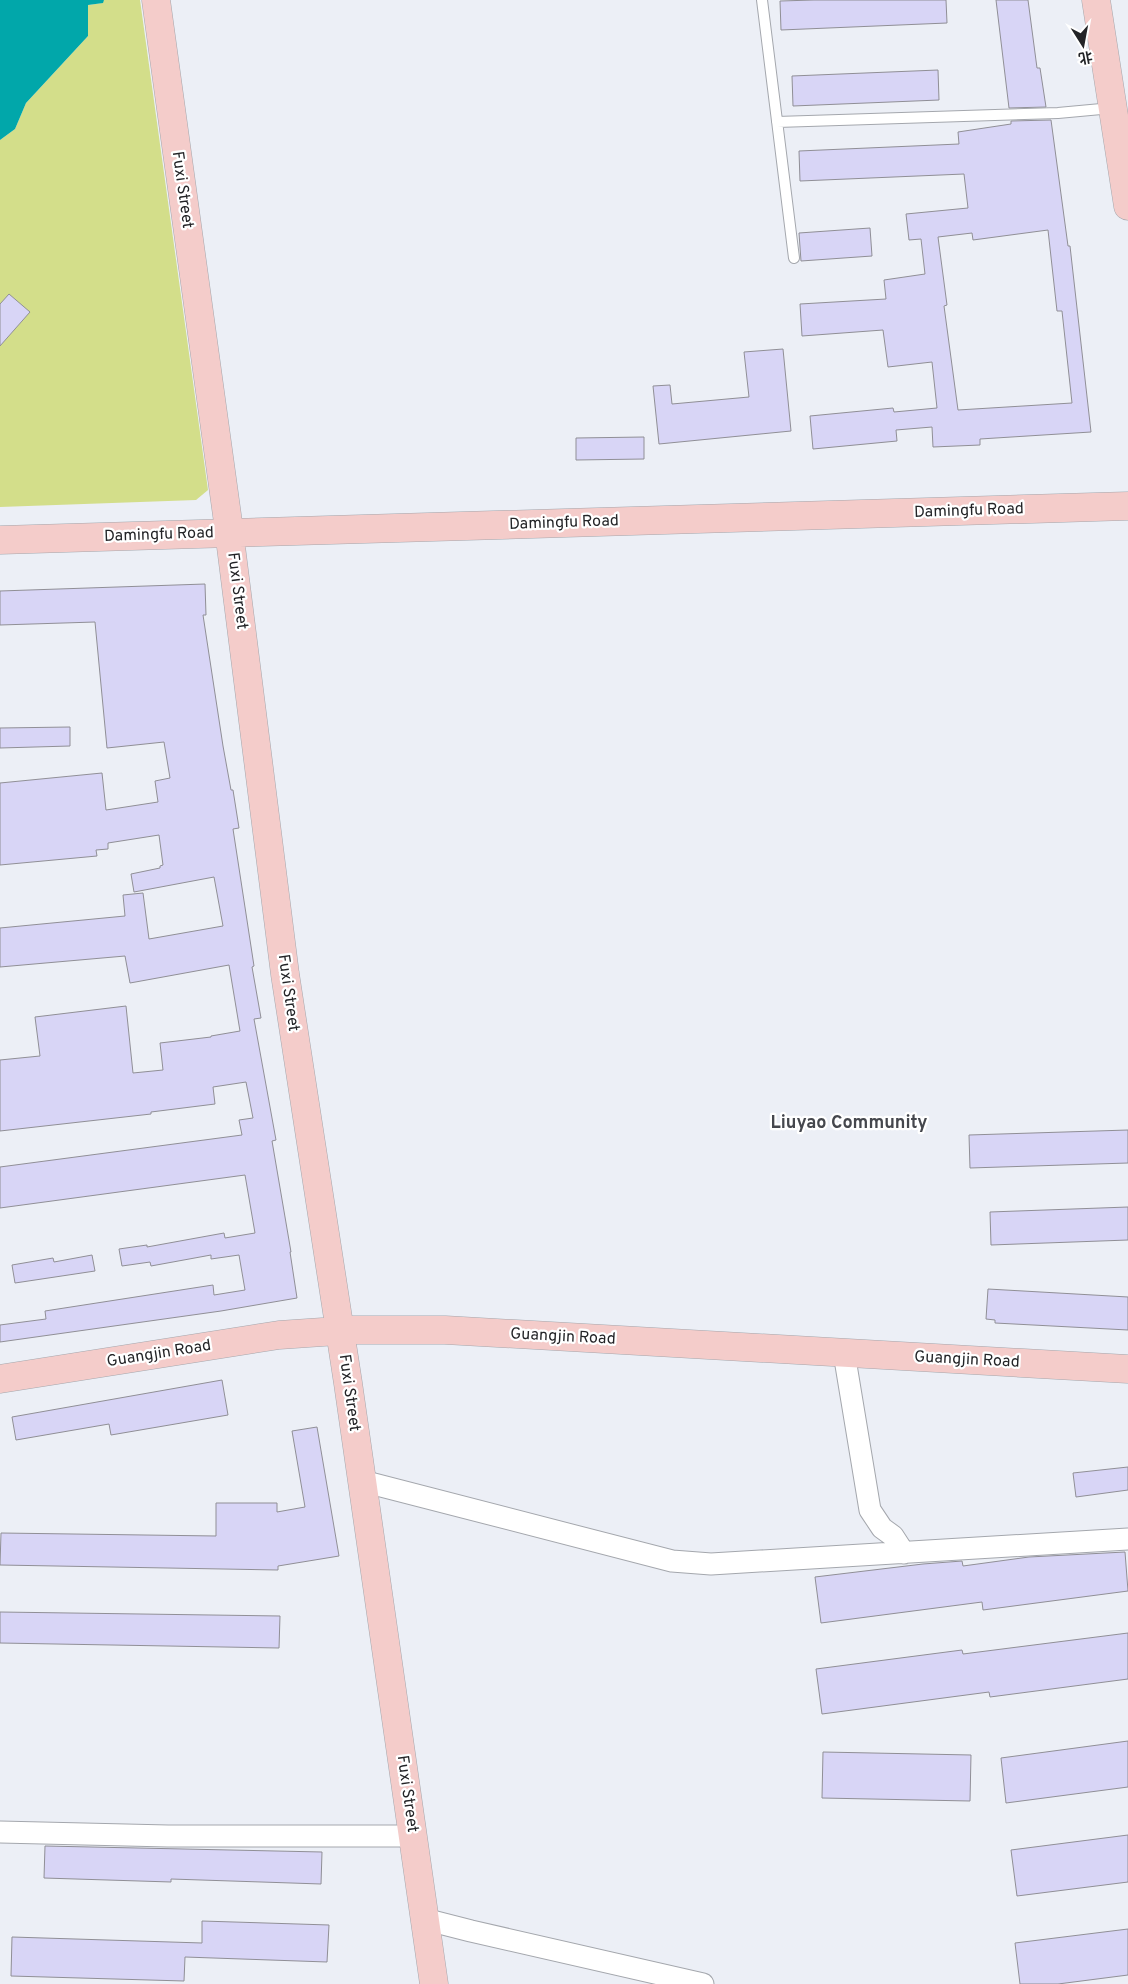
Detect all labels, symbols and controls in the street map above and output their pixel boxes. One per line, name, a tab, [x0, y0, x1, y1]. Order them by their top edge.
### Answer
north arrow	[1058, 20, 1108, 70]
text: 北	[1077, 47, 1094, 66]
street label: Fuxi Street	[167, 150, 197, 230]
street label: Damingfu Road	[914, 499, 1024, 523]
street label: Damingfu Road	[509, 511, 619, 535]
street label: Damingfu Road	[104, 523, 214, 547]
street label: Fuxi Street	[222, 551, 252, 631]
street label: Fuxi Street	[273, 953, 303, 1033]
district label: Liuyao Community	[770, 1112, 928, 1135]
street label: Guangjin Road	[510, 1324, 616, 1350]
street label: Guangjin Road	[105, 1336, 213, 1372]
street label: Guangjin Road	[914, 1347, 1020, 1373]
street label: Fuxi Street	[334, 1353, 364, 1433]
street label: Fuxi Street	[392, 1754, 422, 1834]

